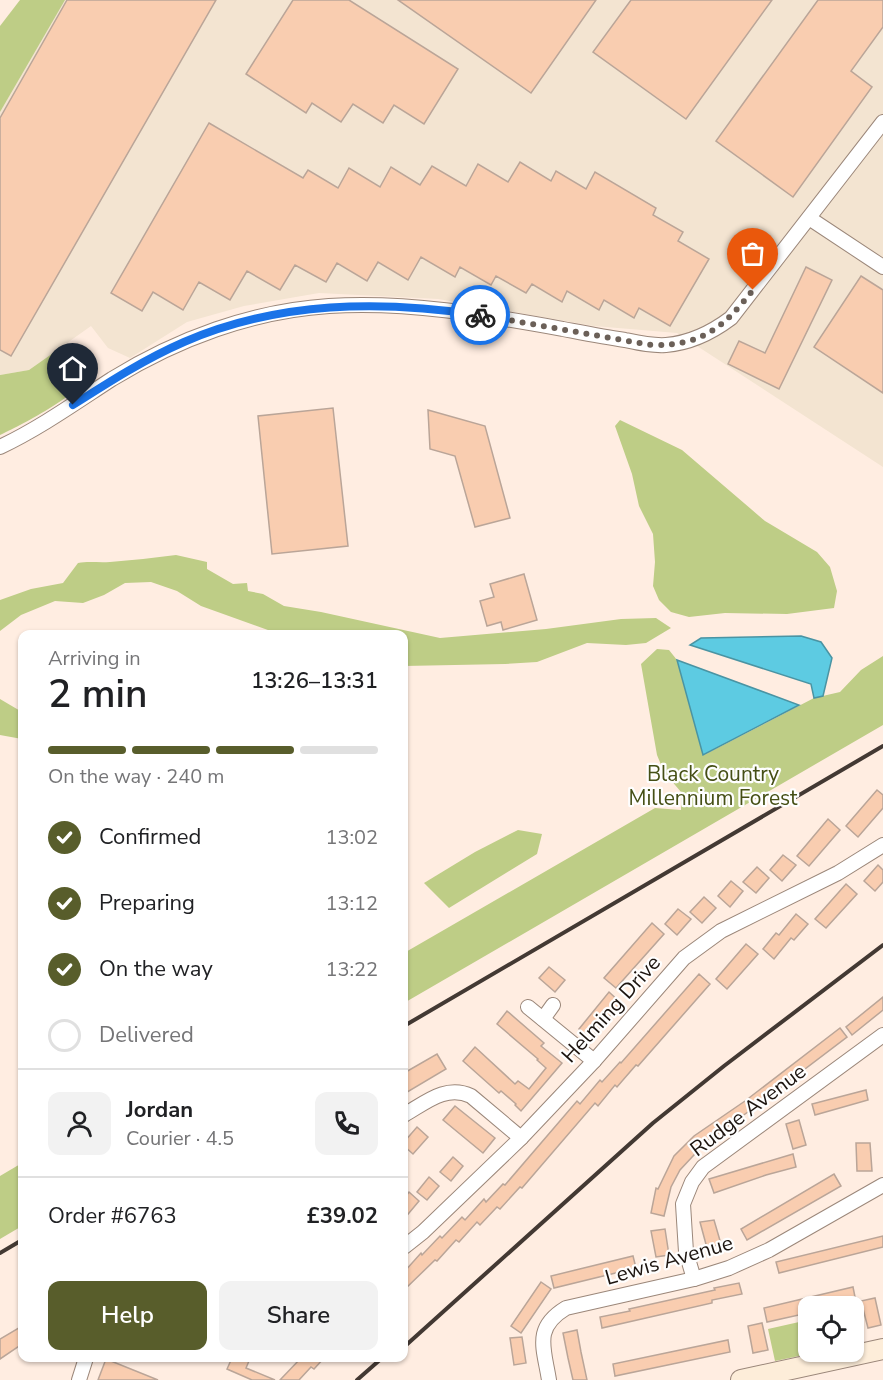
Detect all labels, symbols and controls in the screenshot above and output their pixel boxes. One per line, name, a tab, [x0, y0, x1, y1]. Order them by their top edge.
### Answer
pin	[727, 228, 778, 290]
icon: bag	[736, 237, 769, 270]
courier	[450, 285, 510, 345]
icon: bike	[464, 299, 497, 332]
pin	[47, 343, 98, 405]
icon: home	[56, 352, 89, 385]
text: Arriving in	[48, 645, 141, 672]
text: 13:26–13:31	[251, 666, 378, 696]
text: 2 min	[48, 668, 147, 721]
park label: Black Country Millennium Forest	[629, 760, 798, 812]
text: On the way · 240 m	[48, 763, 224, 790]
icon: check	[48, 821, 81, 854]
text: Confirmed	[99, 822, 201, 852]
text: 13:02	[325, 824, 378, 851]
icon: check	[48, 887, 81, 920]
text: Preparing	[99, 888, 195, 918]
text: 13:12	[325, 890, 378, 917]
street label: Helming Drive	[555, 949, 667, 1069]
icon: check	[48, 953, 81, 986]
text: On the way	[99, 954, 213, 984]
text: 13:22	[325, 956, 378, 983]
text: Delivered	[99, 1020, 194, 1050]
street label: Rudge Avenue	[684, 1057, 812, 1163]
button: person	[48, 1092, 111, 1155]
button: phone	[315, 1092, 378, 1155]
text: Jordan	[126, 1095, 193, 1125]
text: Courier · 4.5	[126, 1125, 234, 1152]
text: Order #6763	[48, 1201, 177, 1231]
text: £39.02	[307, 1201, 378, 1231]
street label: Lewis Avenue	[602, 1228, 736, 1292]
button: Help	[48, 1281, 207, 1350]
button: Share	[219, 1281, 378, 1350]
map controls	[798, 1296, 864, 1362]
button: locate	[798, 1296, 864, 1362]

